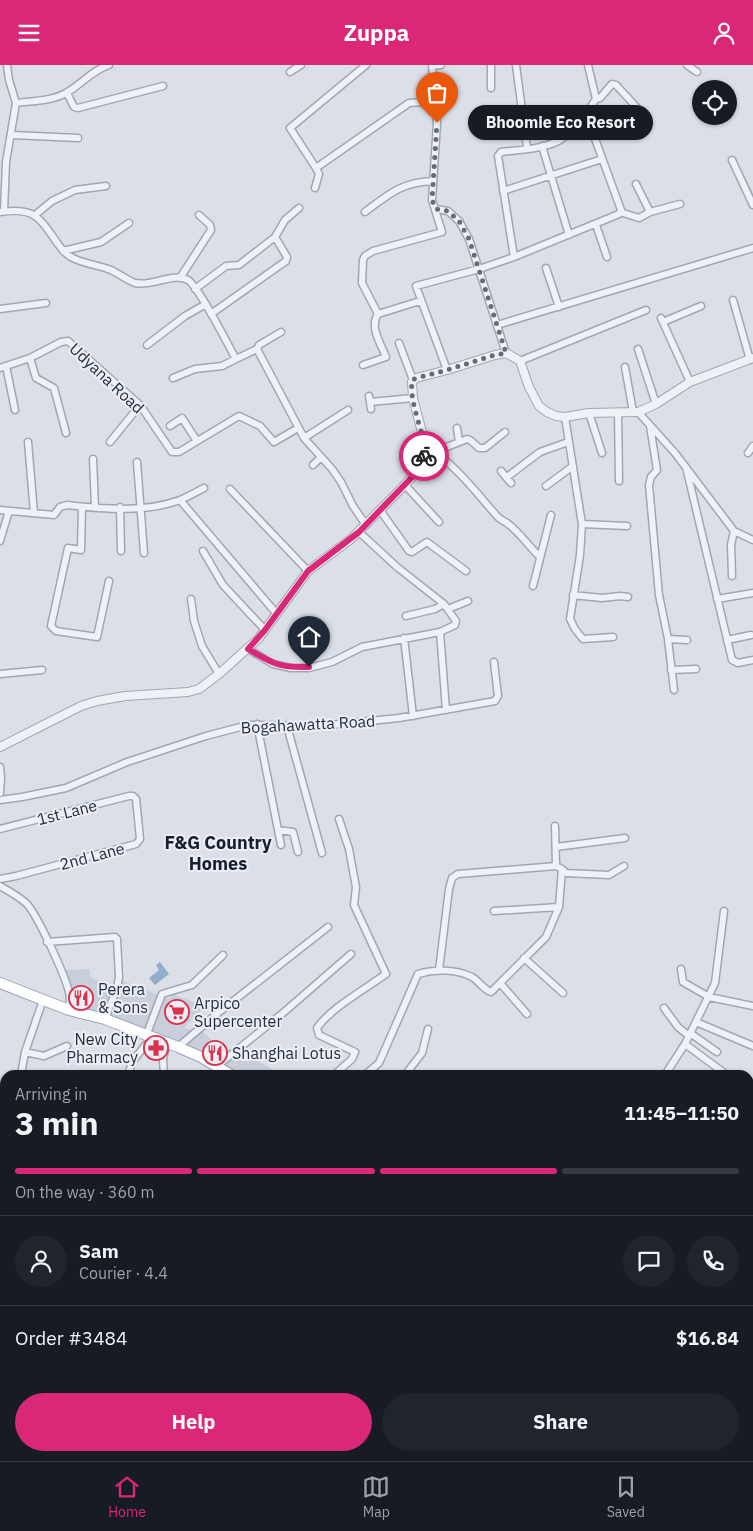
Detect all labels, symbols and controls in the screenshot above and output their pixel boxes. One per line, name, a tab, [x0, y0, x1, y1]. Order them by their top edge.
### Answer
text: Zuppa	[344, 18, 409, 47]
icon: menu	[15, 19, 43, 47]
icon: person	[710, 19, 738, 47]
pin	[416, 72, 458, 123]
icon: bag	[423, 79, 451, 107]
map controls	[692, 80, 737, 125]
button: locate	[692, 80, 737, 125]
callout: Bhoomie Eco Resort	[467, 105, 652, 141]
text: Bhoomie Eco Resort	[486, 112, 635, 132]
street label: Udyana Road	[66, 338, 148, 418]
courier	[399, 431, 449, 481]
icon: bike	[410, 442, 438, 470]
pin	[288, 616, 330, 667]
icon: home	[295, 623, 323, 651]
street label: Bogahawatta Road	[240, 710, 376, 738]
street label: 1st Lane	[35, 795, 99, 829]
district label: F&G Country Homes	[164, 831, 272, 875]
street label: 2nd Lane	[57, 838, 127, 874]
place label: Perera & Sons	[98, 979, 148, 1017]
restaurant icon: Perera & Sons	[68, 985, 94, 1011]
place label: Arpico Supercenter	[194, 993, 282, 1031]
supermarket icon: Arpico Supercenter	[164, 999, 190, 1025]
place label: New City Pharmacy	[66, 1029, 138, 1067]
pharmacy icon: New City Pharmacy	[143, 1035, 169, 1061]
restaurant icon: Shanghai Lotus	[202, 1040, 228, 1066]
place label: Shanghai Lotus	[232, 1043, 341, 1063]
text: Arriving in	[15, 1084, 87, 1104]
text: 11:45–11:50	[624, 1101, 739, 1125]
text: 3 min	[15, 1102, 99, 1144]
text: On the way · 360 m	[15, 1182, 154, 1202]
button: person	[15, 1235, 67, 1287]
button: chat	[623, 1235, 675, 1287]
button: phone	[687, 1235, 739, 1287]
text: Sam	[79, 1239, 119, 1263]
text: Courier · 4.4	[79, 1263, 168, 1283]
text: Order #3484	[15, 1326, 127, 1350]
text: $16.84	[676, 1326, 739, 1350]
button: Help	[15, 1393, 372, 1451]
button: Share	[382, 1393, 739, 1451]
tab: Home	[108, 1473, 146, 1521]
tab: Map	[362, 1473, 390, 1521]
tab: Saved	[607, 1473, 645, 1521]

